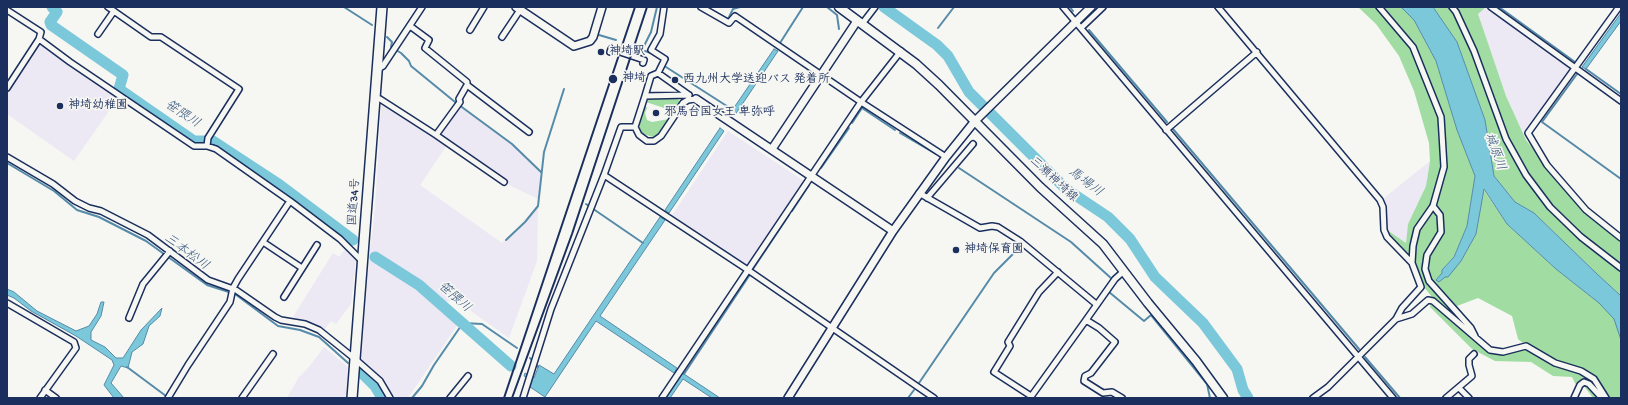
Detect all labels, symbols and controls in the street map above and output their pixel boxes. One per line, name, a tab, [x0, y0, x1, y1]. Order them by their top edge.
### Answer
place label: 神埼駅	[609, 45, 645, 59]
marker: 神埼駅	[596, 47, 606, 57]
place label: 神埼	[622, 72, 646, 86]
marker: 神埼	[607, 73, 619, 85]
place label: 西九州大学送迎バス 発着所	[683, 73, 830, 87]
marker: 西九州大学送迎バス 発着所	[670, 75, 680, 85]
water label: 笹隈川	[161, 98, 203, 132]
place label: 神埼幼稚園	[68, 99, 128, 113]
marker: 神埼幼稚園	[55, 101, 65, 111]
place label: 邪馬台国女王 卑弥呼	[664, 106, 775, 120]
marker: 邪馬台国女王 卑弥呼	[651, 108, 661, 118]
water label: 城原川	[1480, 131, 1508, 173]
street label: 三瀬神埼線	[1026, 154, 1080, 206]
water label: 馬場川	[1065, 165, 1105, 201]
street label: 国道34号	[346, 178, 364, 226]
water label: 三本松川	[160, 231, 212, 275]
place label: 神埼保育園	[964, 243, 1024, 257]
marker: 神埼保育園	[951, 245, 961, 255]
water label: 笹隈川	[434, 279, 474, 317]

